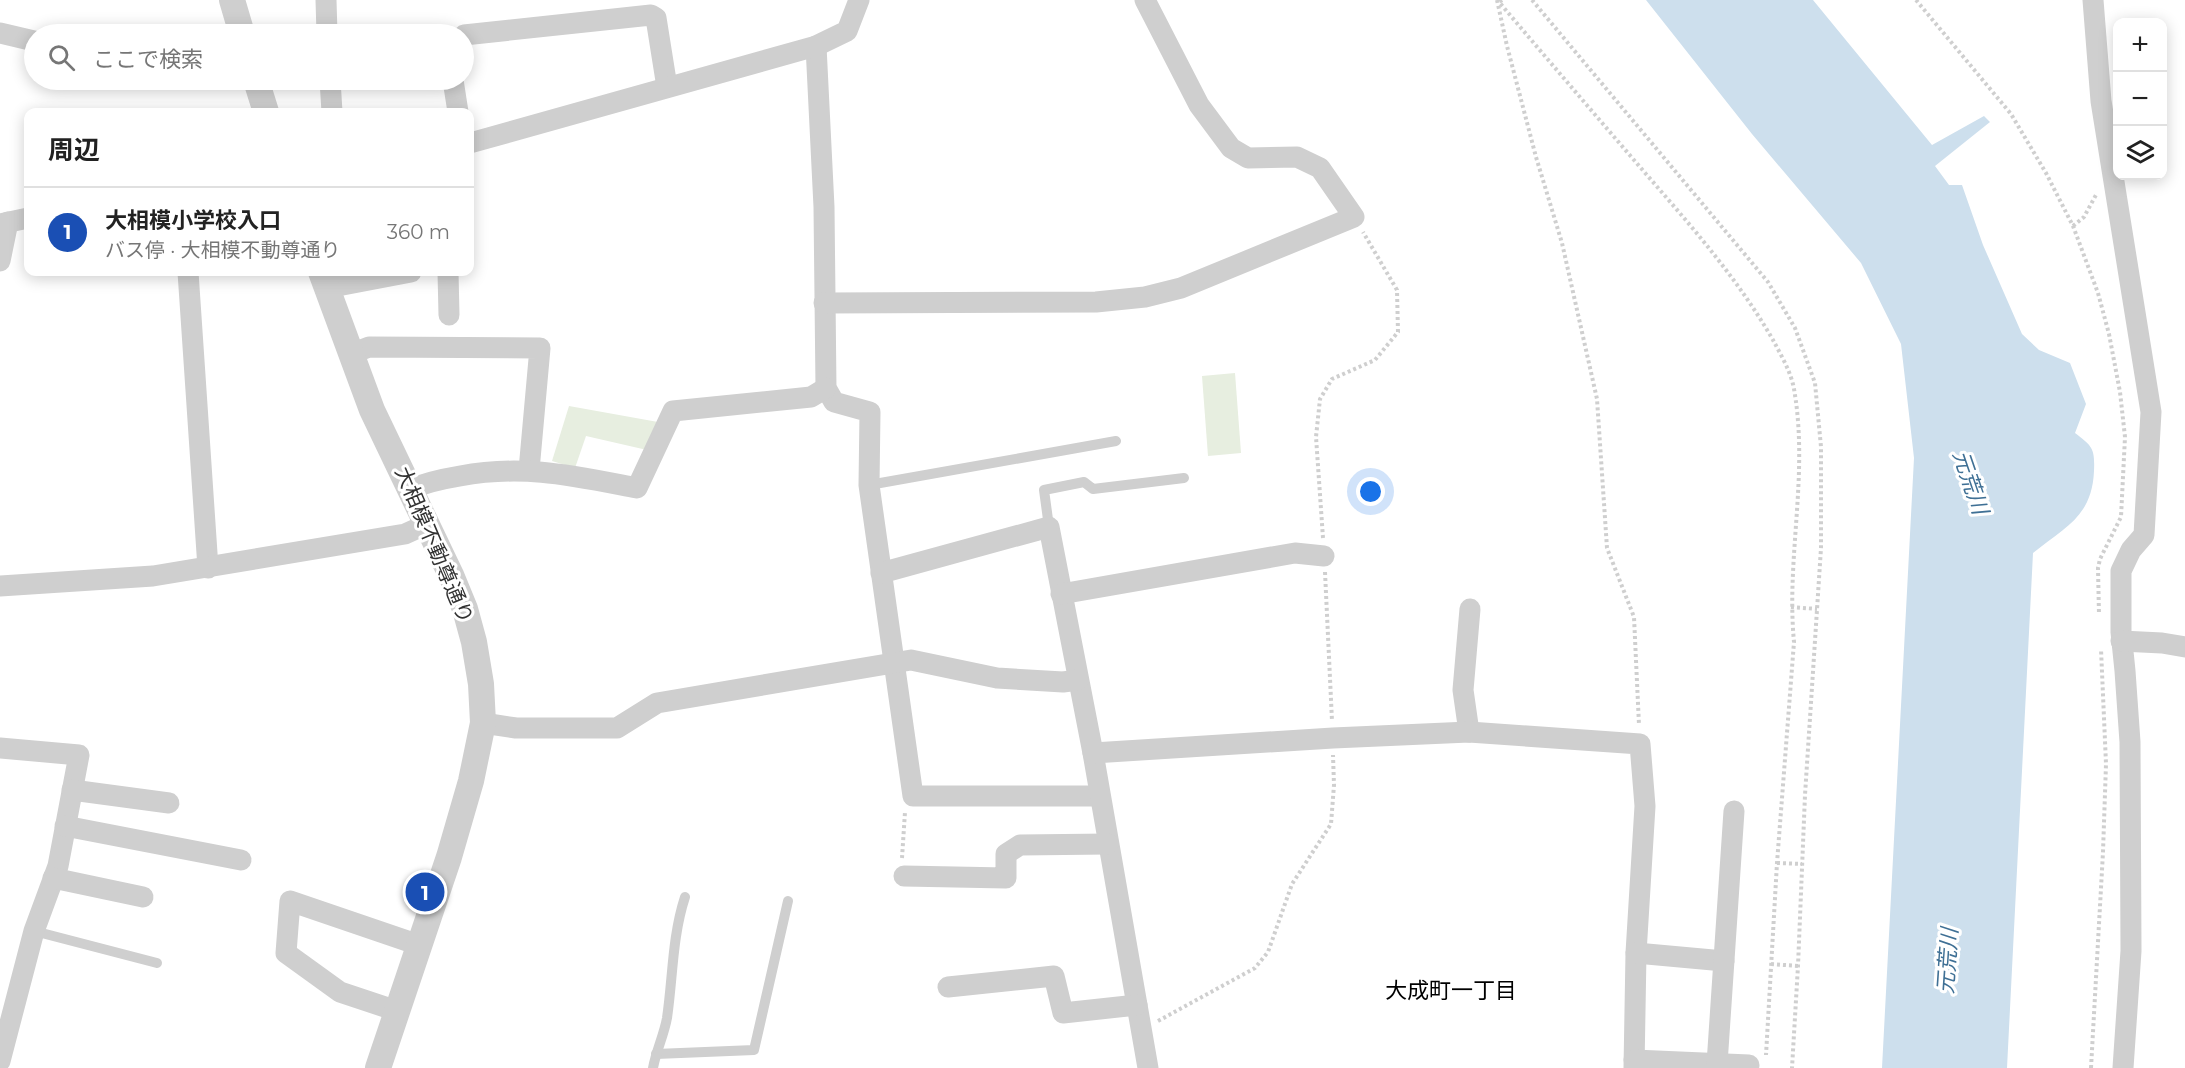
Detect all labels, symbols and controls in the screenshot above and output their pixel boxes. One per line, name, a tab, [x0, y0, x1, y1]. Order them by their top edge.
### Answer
map controls	[2113, 18, 2167, 180]
button: +	[2113, 18, 2167, 72]
search box	[24, 24, 474, 90]
icon: search	[45, 41, 78, 74]
text: ここで検索	[93, 46, 203, 73]
button: −	[2113, 72, 2167, 126]
button: layers	[2113, 126, 2167, 180]
text: 周辺	[48, 134, 100, 166]
text: 大相模小学校入口	[105, 207, 281, 234]
text: 1	[64, 220, 71, 244]
text: 360 m	[387, 220, 450, 244]
text: バス停 · 大相模不動尊通り	[105, 238, 341, 262]
water label: 元荒川	[1947, 447, 1995, 520]
street label: 大相模不動尊通り	[390, 463, 479, 627]
your location	[1356, 477, 1385, 506]
pin: 1	[406, 870, 444, 914]
water label: 元荒川	[1932, 925, 1963, 995]
district label: 大成町一丁目	[1385, 977, 1517, 1004]

